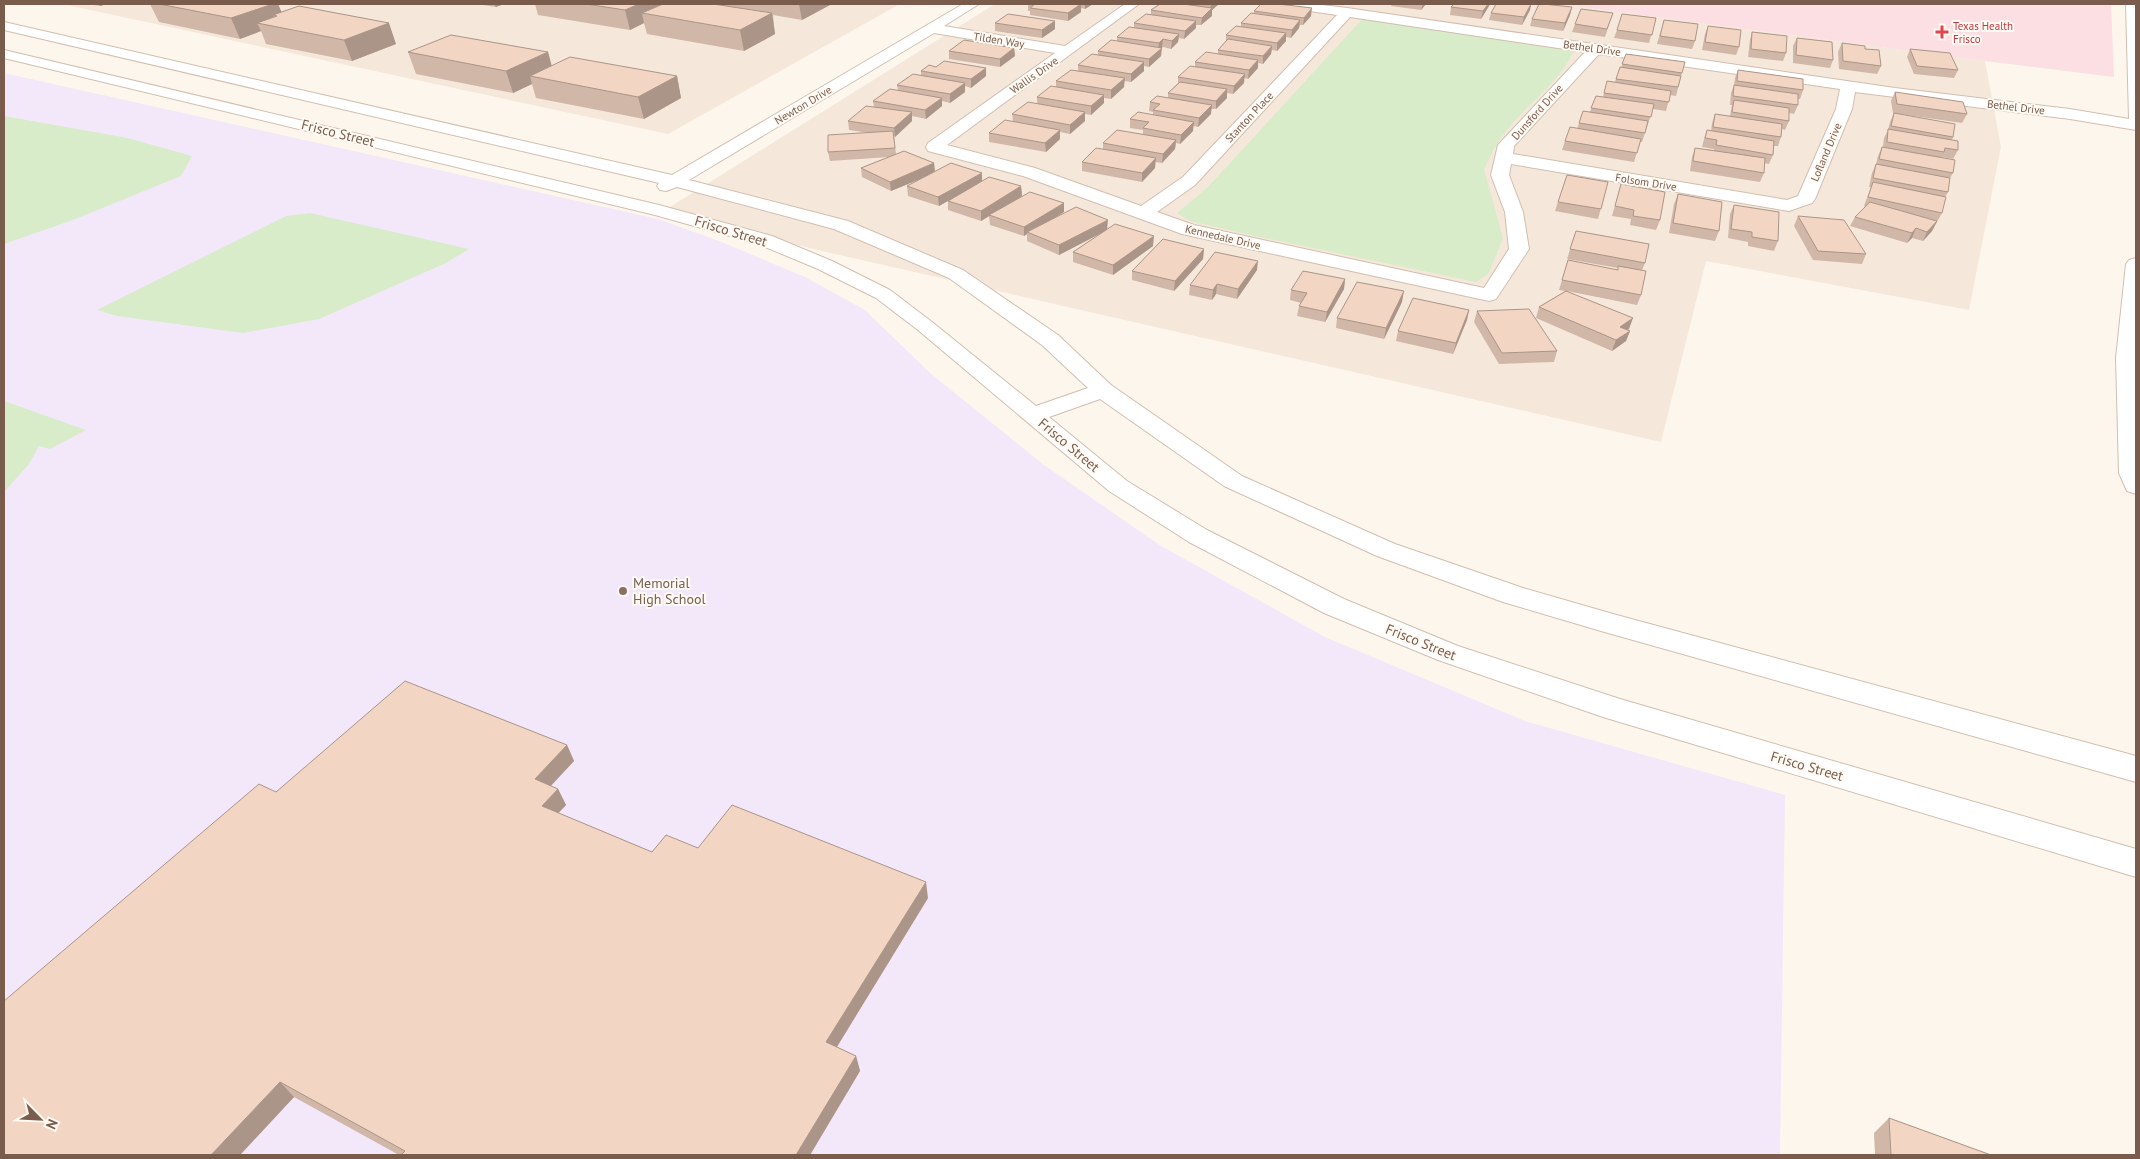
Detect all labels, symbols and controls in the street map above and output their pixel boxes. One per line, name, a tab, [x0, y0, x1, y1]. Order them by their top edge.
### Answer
place label: Texas Health Frisco	[1953, 19, 2013, 46]
marker: Texas Health Frisco	[1935, 25, 1949, 39]
street label: Tilden Way	[972, 29, 1027, 51]
street label: Bethel Drive	[1562, 37, 1622, 59]
street label: Wallis Drive	[1007, 53, 1061, 97]
street label: Dunsford Drive	[1508, 81, 1566, 143]
street label: Newton Drive	[772, 82, 834, 128]
street label: Stanton Place	[1222, 88, 1276, 145]
street label: Bethel Drive	[1986, 97, 2046, 118]
street label: Frisco Street	[300, 115, 377, 151]
street label: Lofland Drive	[1807, 120, 1845, 183]
street label: Folsom Drive	[1614, 170, 1678, 194]
street label: Frisco Street	[693, 211, 770, 251]
street label: Kennedale Drive	[1184, 222, 1263, 253]
street label: Frisco Street	[1035, 414, 1104, 476]
place label: Memorial High School	[633, 574, 706, 608]
marker: Memorial High School	[617, 585, 629, 597]
street label: Frisco Street	[1383, 620, 1459, 664]
street label: Frisco Street	[1769, 747, 1846, 785]
north arrow	[15, 1094, 65, 1144]
text: N	[42, 1116, 62, 1132]

